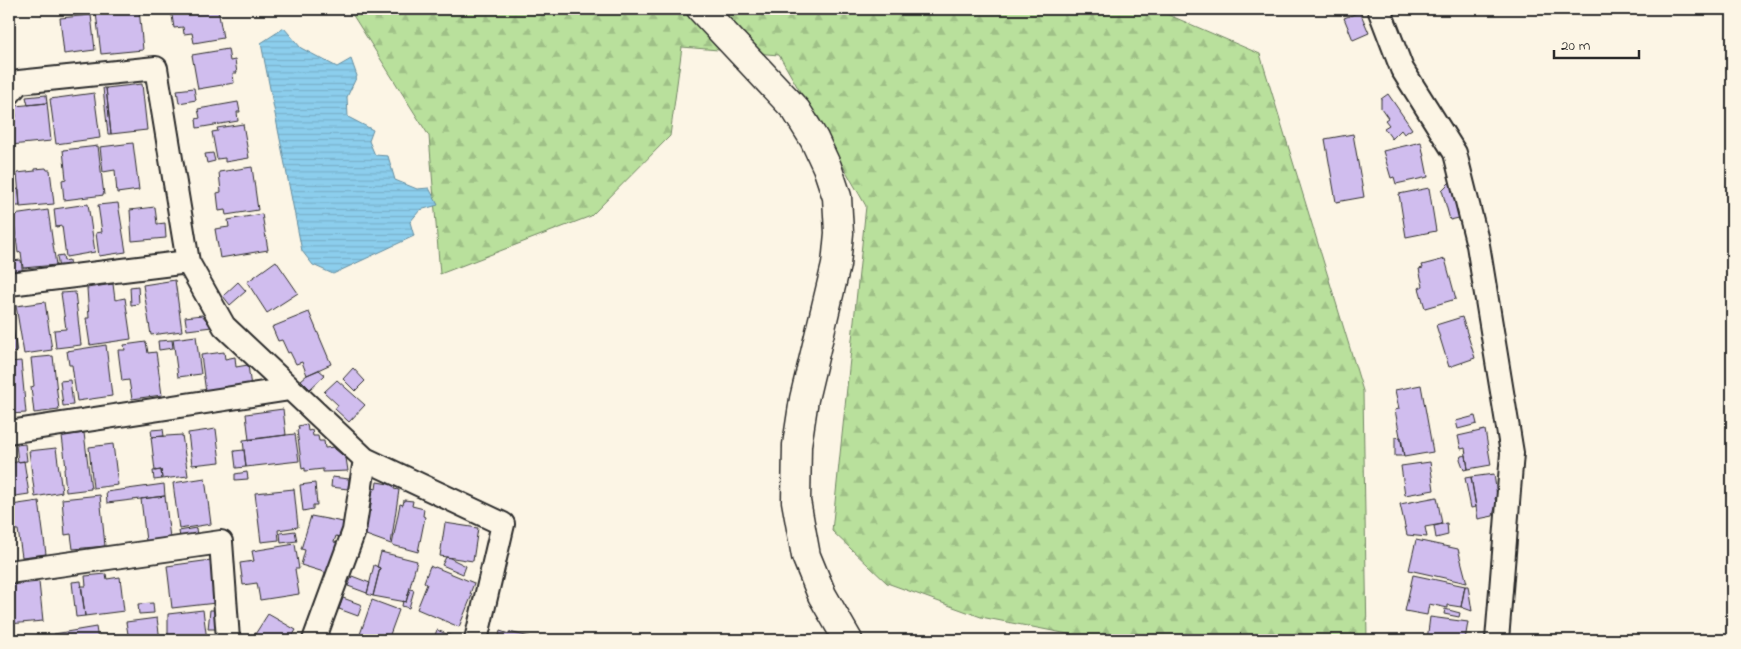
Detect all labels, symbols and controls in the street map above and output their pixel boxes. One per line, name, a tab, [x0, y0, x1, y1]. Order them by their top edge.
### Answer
scale bar	[1554, 28, 1638, 60]
text: 20 m	[1561, 35, 1591, 57]

